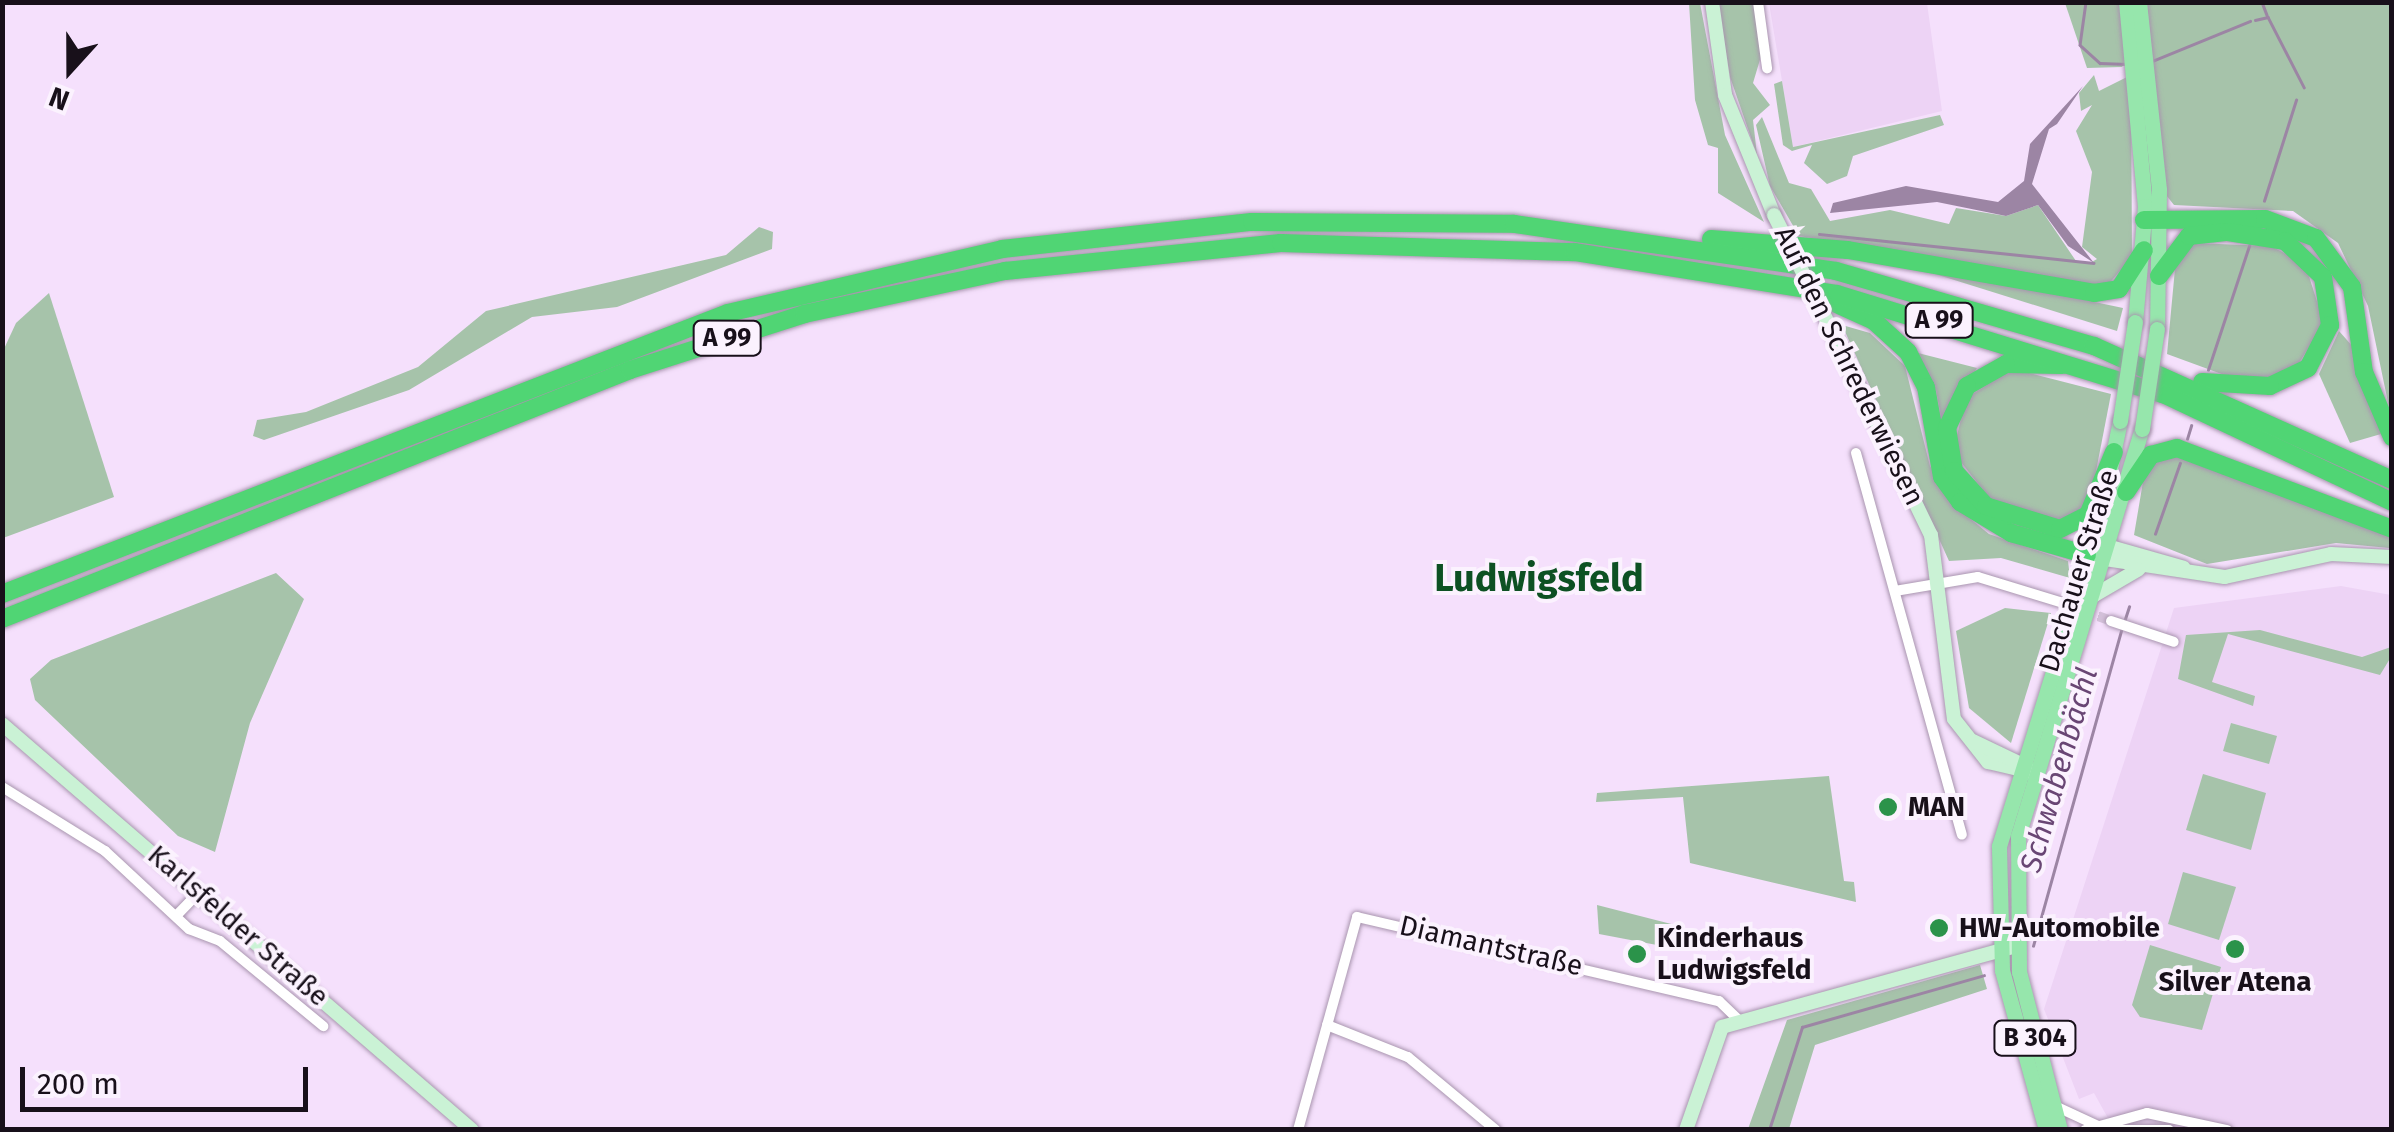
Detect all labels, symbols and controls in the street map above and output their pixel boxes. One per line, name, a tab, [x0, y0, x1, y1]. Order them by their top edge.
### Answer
north arrow	[20, 20, 120, 120]
text: N	[44, 80, 74, 117]
street label: Auf den Schrederwiesen	[1767, 221, 1931, 511]
road number: A 99	[1904, 300, 1974, 340]
road number: A 99	[692, 318, 762, 358]
street label: Dachauer Straße	[2032, 466, 2126, 676]
district label: Ludwigsfeld	[1434, 556, 1644, 602]
water label: Schwabenbächl	[2013, 664, 2105, 876]
place label: MAN	[1908, 790, 1965, 824]
marker: MAN	[1877, 796, 1899, 818]
street label: Karlsfelder Straße	[141, 838, 335, 1014]
street label: Diamantstraße	[1396, 909, 1586, 983]
place label: HW-Automobile	[1959, 911, 2160, 945]
marker: HW-Automobile	[1928, 917, 1950, 939]
place label: Kinderhaus Ludwigsfeld	[1657, 921, 1811, 987]
marker: Silver Atena	[2224, 938, 2246, 960]
marker: Kinderhaus Ludwigsfeld	[1626, 943, 1648, 965]
place label: Silver Atena	[2158, 965, 2312, 999]
road number: B 304	[1992, 1018, 2078, 1058]
scale bar	[25, 1047, 312, 1109]
text: 200 m	[37, 1066, 119, 1102]

